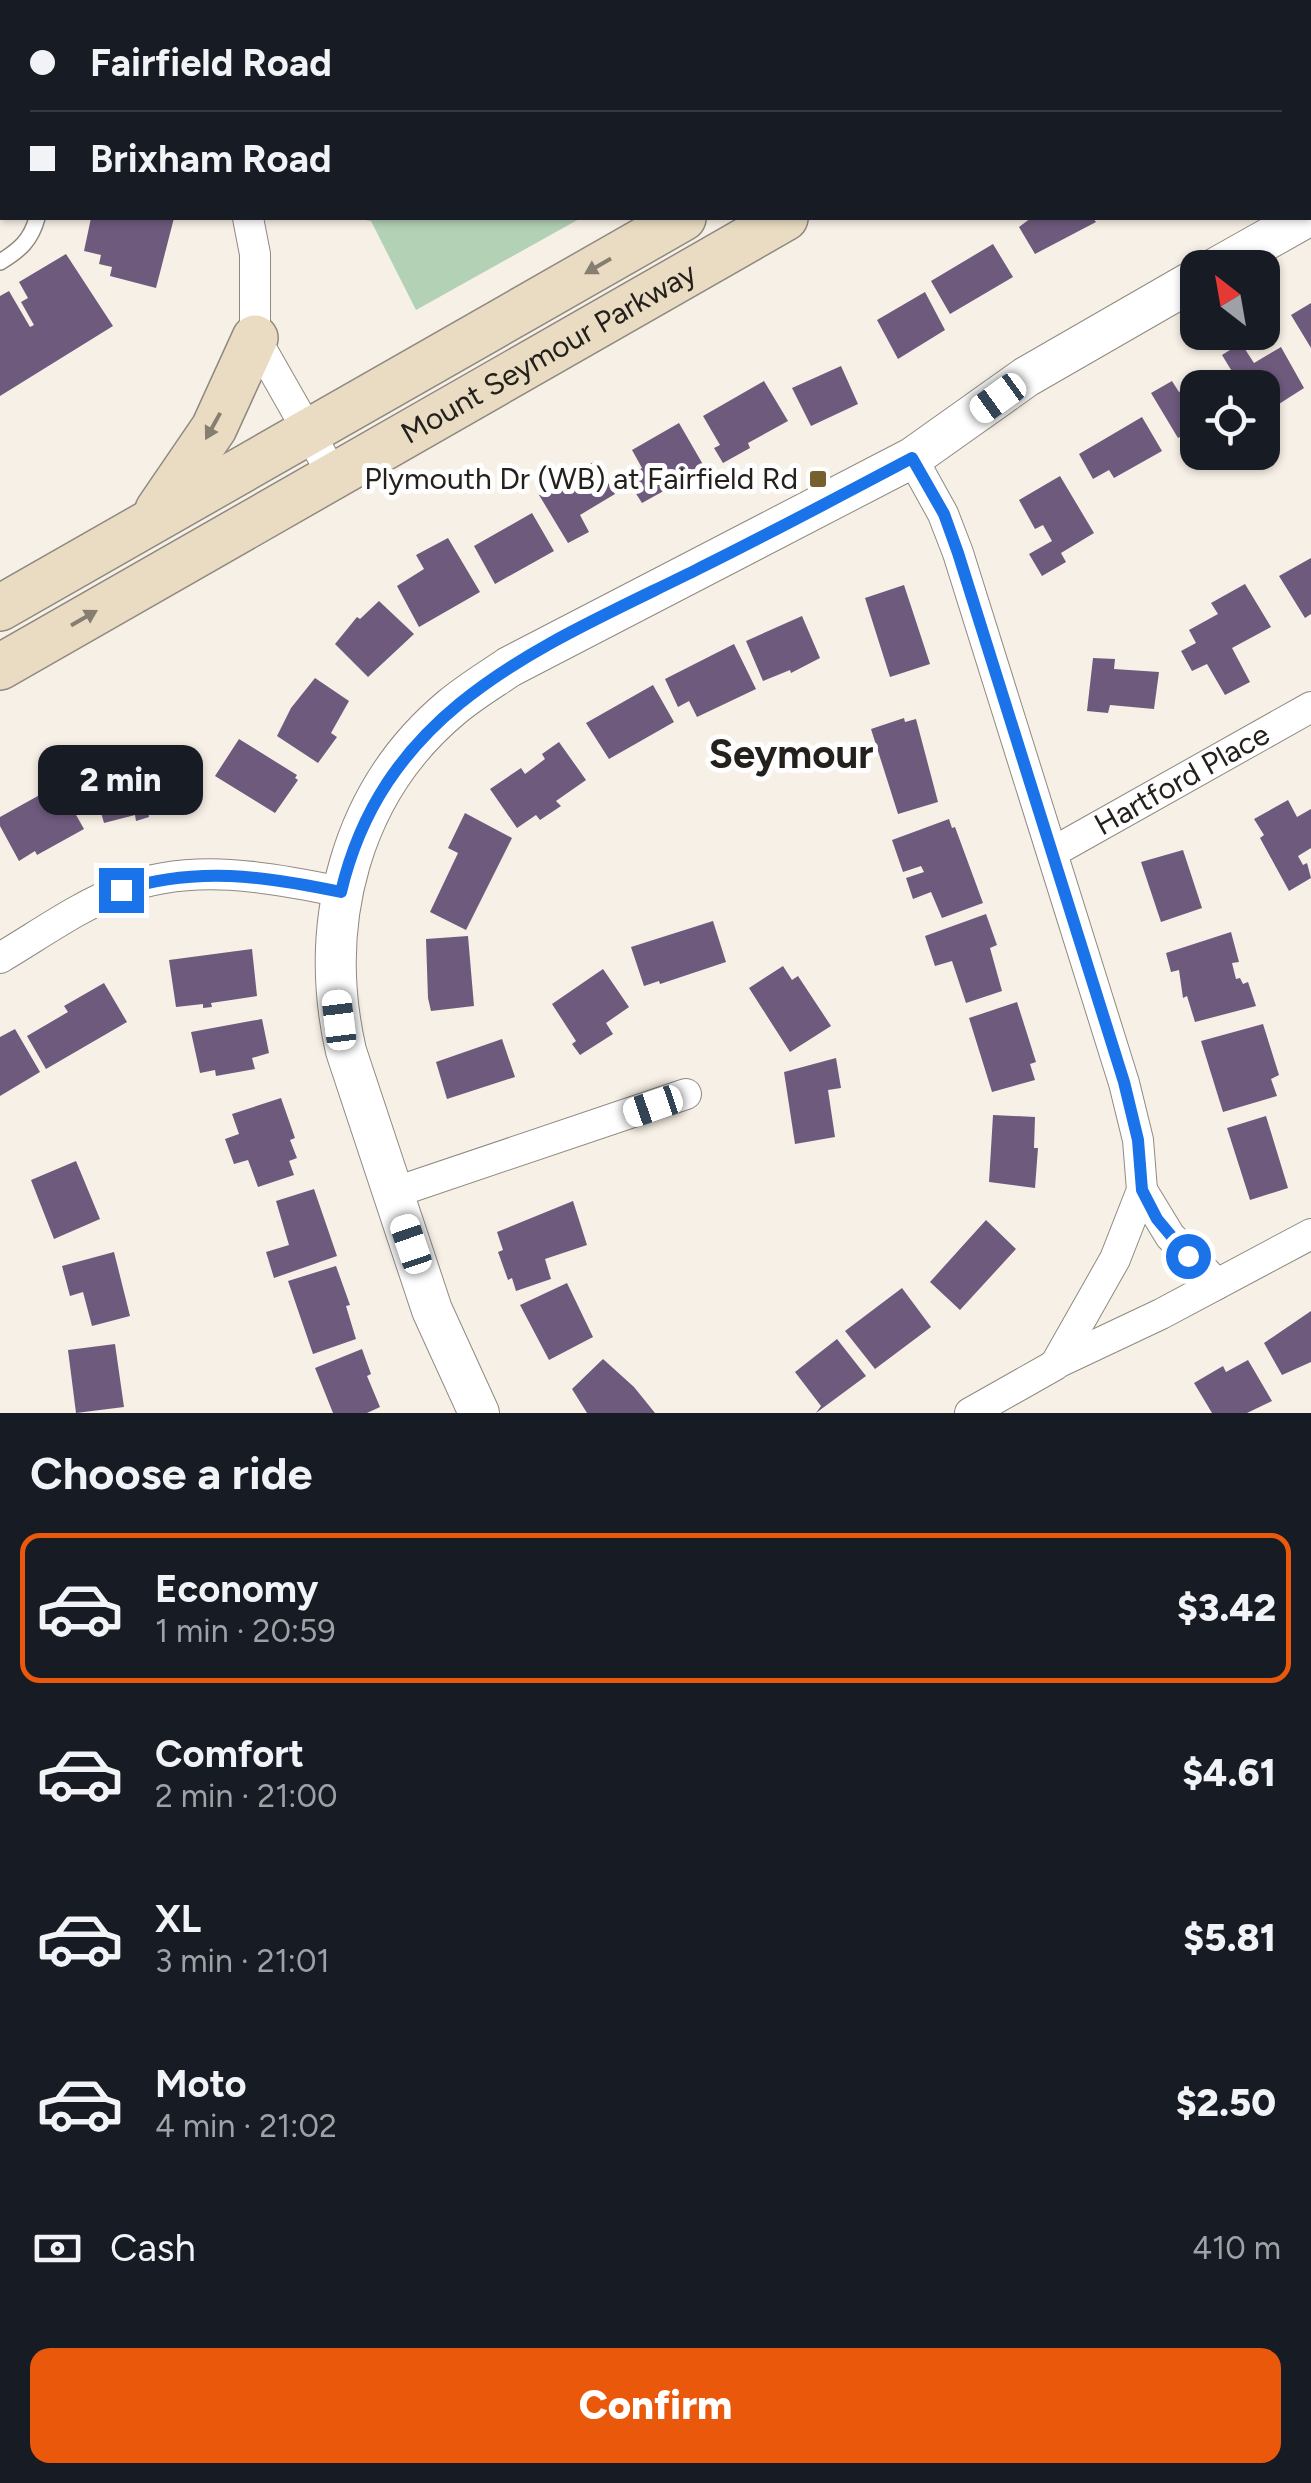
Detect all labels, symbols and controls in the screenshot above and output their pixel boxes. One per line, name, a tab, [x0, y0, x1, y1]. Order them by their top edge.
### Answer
text: Fairfield Road	[90, 40, 332, 86]
text: Brixham Road	[90, 136, 332, 182]
north arrow	[1180, 250, 1280, 350]
map controls	[1180, 250, 1280, 470]
street label: Mount Seymour Parkway	[394, 254, 703, 452]
one-way arrow	[584, 256, 612, 274]
car	[965, 368, 1031, 428]
button: locate	[1180, 370, 1280, 470]
one-way arrow	[205, 412, 222, 441]
place label: Plymouth Dr (WB) at Fairfield Rd	[364, 460, 798, 497]
marker: Plymouth Dr (WB) at Fairfield Rd	[807, 468, 829, 490]
one-way arrow	[70, 610, 99, 627]
street label: Hartford Place	[1088, 715, 1276, 843]
district label: Seymour	[709, 730, 873, 778]
callout: 2 min	[38, 745, 204, 815]
text: 2 min	[80, 761, 161, 799]
route end	[99, 868, 144, 913]
car	[320, 988, 358, 1052]
car	[620, 1082, 686, 1130]
car	[387, 1211, 435, 1277]
route start	[1166, 1234, 1211, 1279]
text: Choose a ride	[30, 1446, 312, 1500]
icon: car	[35, 1563, 125, 1653]
text: Economy	[155, 1566, 318, 1612]
text: $3.42	[1177, 1585, 1276, 1631]
text: 1 min · 20:59	[155, 1612, 336, 1650]
icon: car	[35, 1728, 125, 1818]
text: Comfort	[155, 1731, 304, 1777]
text: $4.61	[1182, 1750, 1276, 1796]
text: 2 min · 21:00	[155, 1777, 337, 1815]
icon: car	[35, 1893, 125, 1983]
text: XL	[155, 1896, 201, 1942]
text: $5.81	[1183, 1915, 1276, 1961]
text: 3 min · 21:01	[155, 1942, 330, 1980]
icon: car	[35, 2058, 125, 2148]
text: Moto	[155, 2061, 247, 2107]
text: $2.50	[1176, 2080, 1276, 2126]
text: 4 min · 21:02	[155, 2107, 337, 2145]
icon: cash	[30, 2221, 85, 2276]
text: Cash	[110, 2225, 196, 2271]
text: 410 m	[1192, 2229, 1281, 2267]
button: Confirm	[30, 2348, 1281, 2463]

